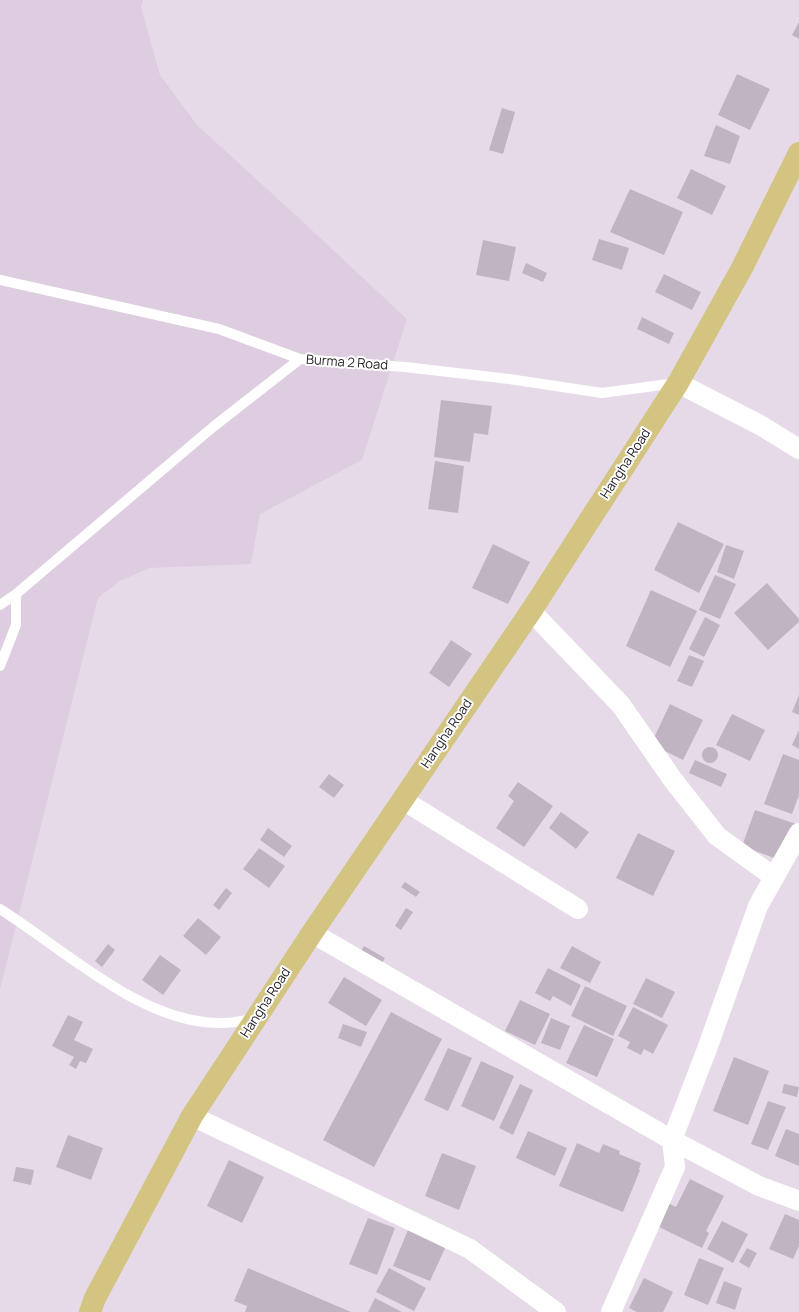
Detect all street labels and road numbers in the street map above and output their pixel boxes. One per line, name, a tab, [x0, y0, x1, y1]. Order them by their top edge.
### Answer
street label: Burma 2 Road	[306, 352, 388, 374]
street label: Hangha Road	[598, 426, 654, 502]
street label: Hangha Road	[418, 697, 476, 771]
street label: Hangha Road	[238, 965, 294, 1041]

